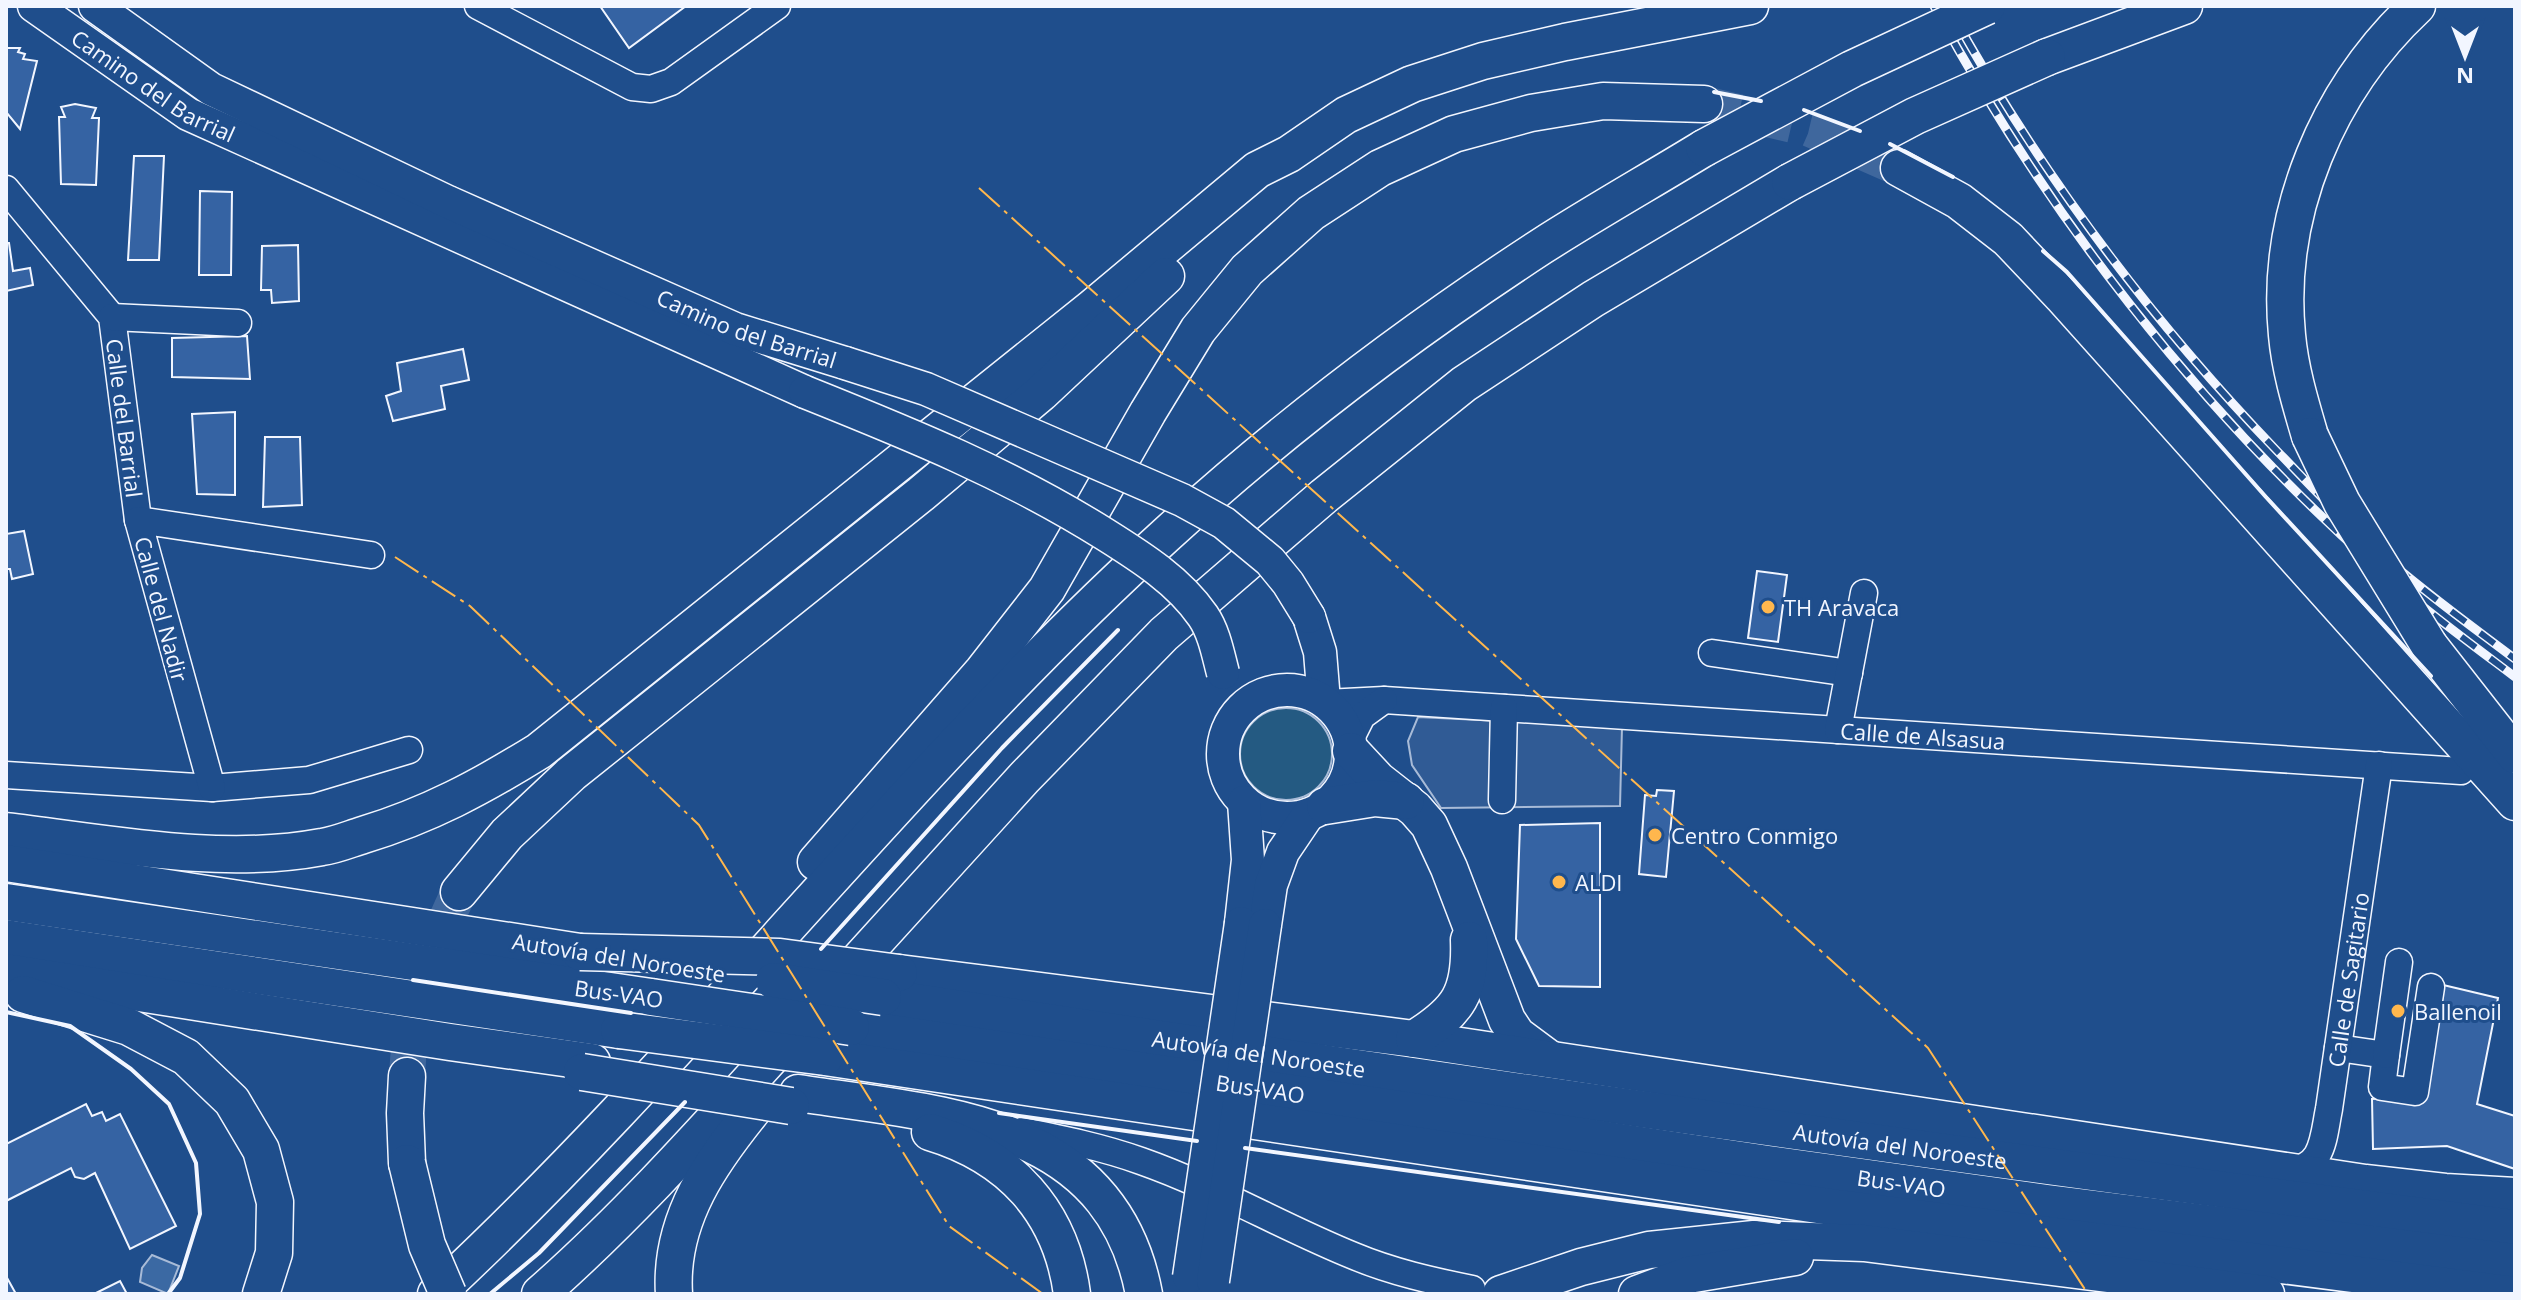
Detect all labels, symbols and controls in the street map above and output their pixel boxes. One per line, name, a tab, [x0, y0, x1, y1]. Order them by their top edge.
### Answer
north arrow	[2425, 16, 2505, 96]
street label: Camino del Barrial	[66, 22, 240, 148]
text: N	[2456, 62, 2474, 92]
street label: Camino del Barrial	[652, 281, 840, 375]
street label: Calle del Barrial	[100, 337, 150, 499]
street label: Calle del Nadir	[128, 533, 196, 685]
place label: TH Aravaca	[1784, 592, 1899, 622]
marker: TH Aravaca	[1759, 598, 1777, 616]
street label: Calle de Alsasua	[1839, 715, 2006, 756]
place label: Centro Conmigo	[1671, 820, 1838, 850]
marker: Centro Conmigo	[1646, 826, 1664, 844]
place label: ALDI	[1575, 867, 1623, 897]
marker: ALDI	[1550, 873, 1568, 891]
street label: Calle de Sagitario	[2320, 890, 2375, 1069]
street label: Autovía del Noroeste	[510, 925, 728, 989]
street label: Bus-VAO	[573, 972, 665, 1014]
place label: Ballenoil	[2414, 996, 2502, 1026]
marker: Ballenoil	[2389, 1002, 2407, 1020]
street label: Autovía del Noroeste	[1150, 1023, 1367, 1084]
street label: Bus-VAO	[1214, 1067, 1307, 1110]
street label: Autovía del Noroeste	[1792, 1116, 2009, 1175]
street label: Bus-VAO	[1855, 1162, 1948, 1204]

